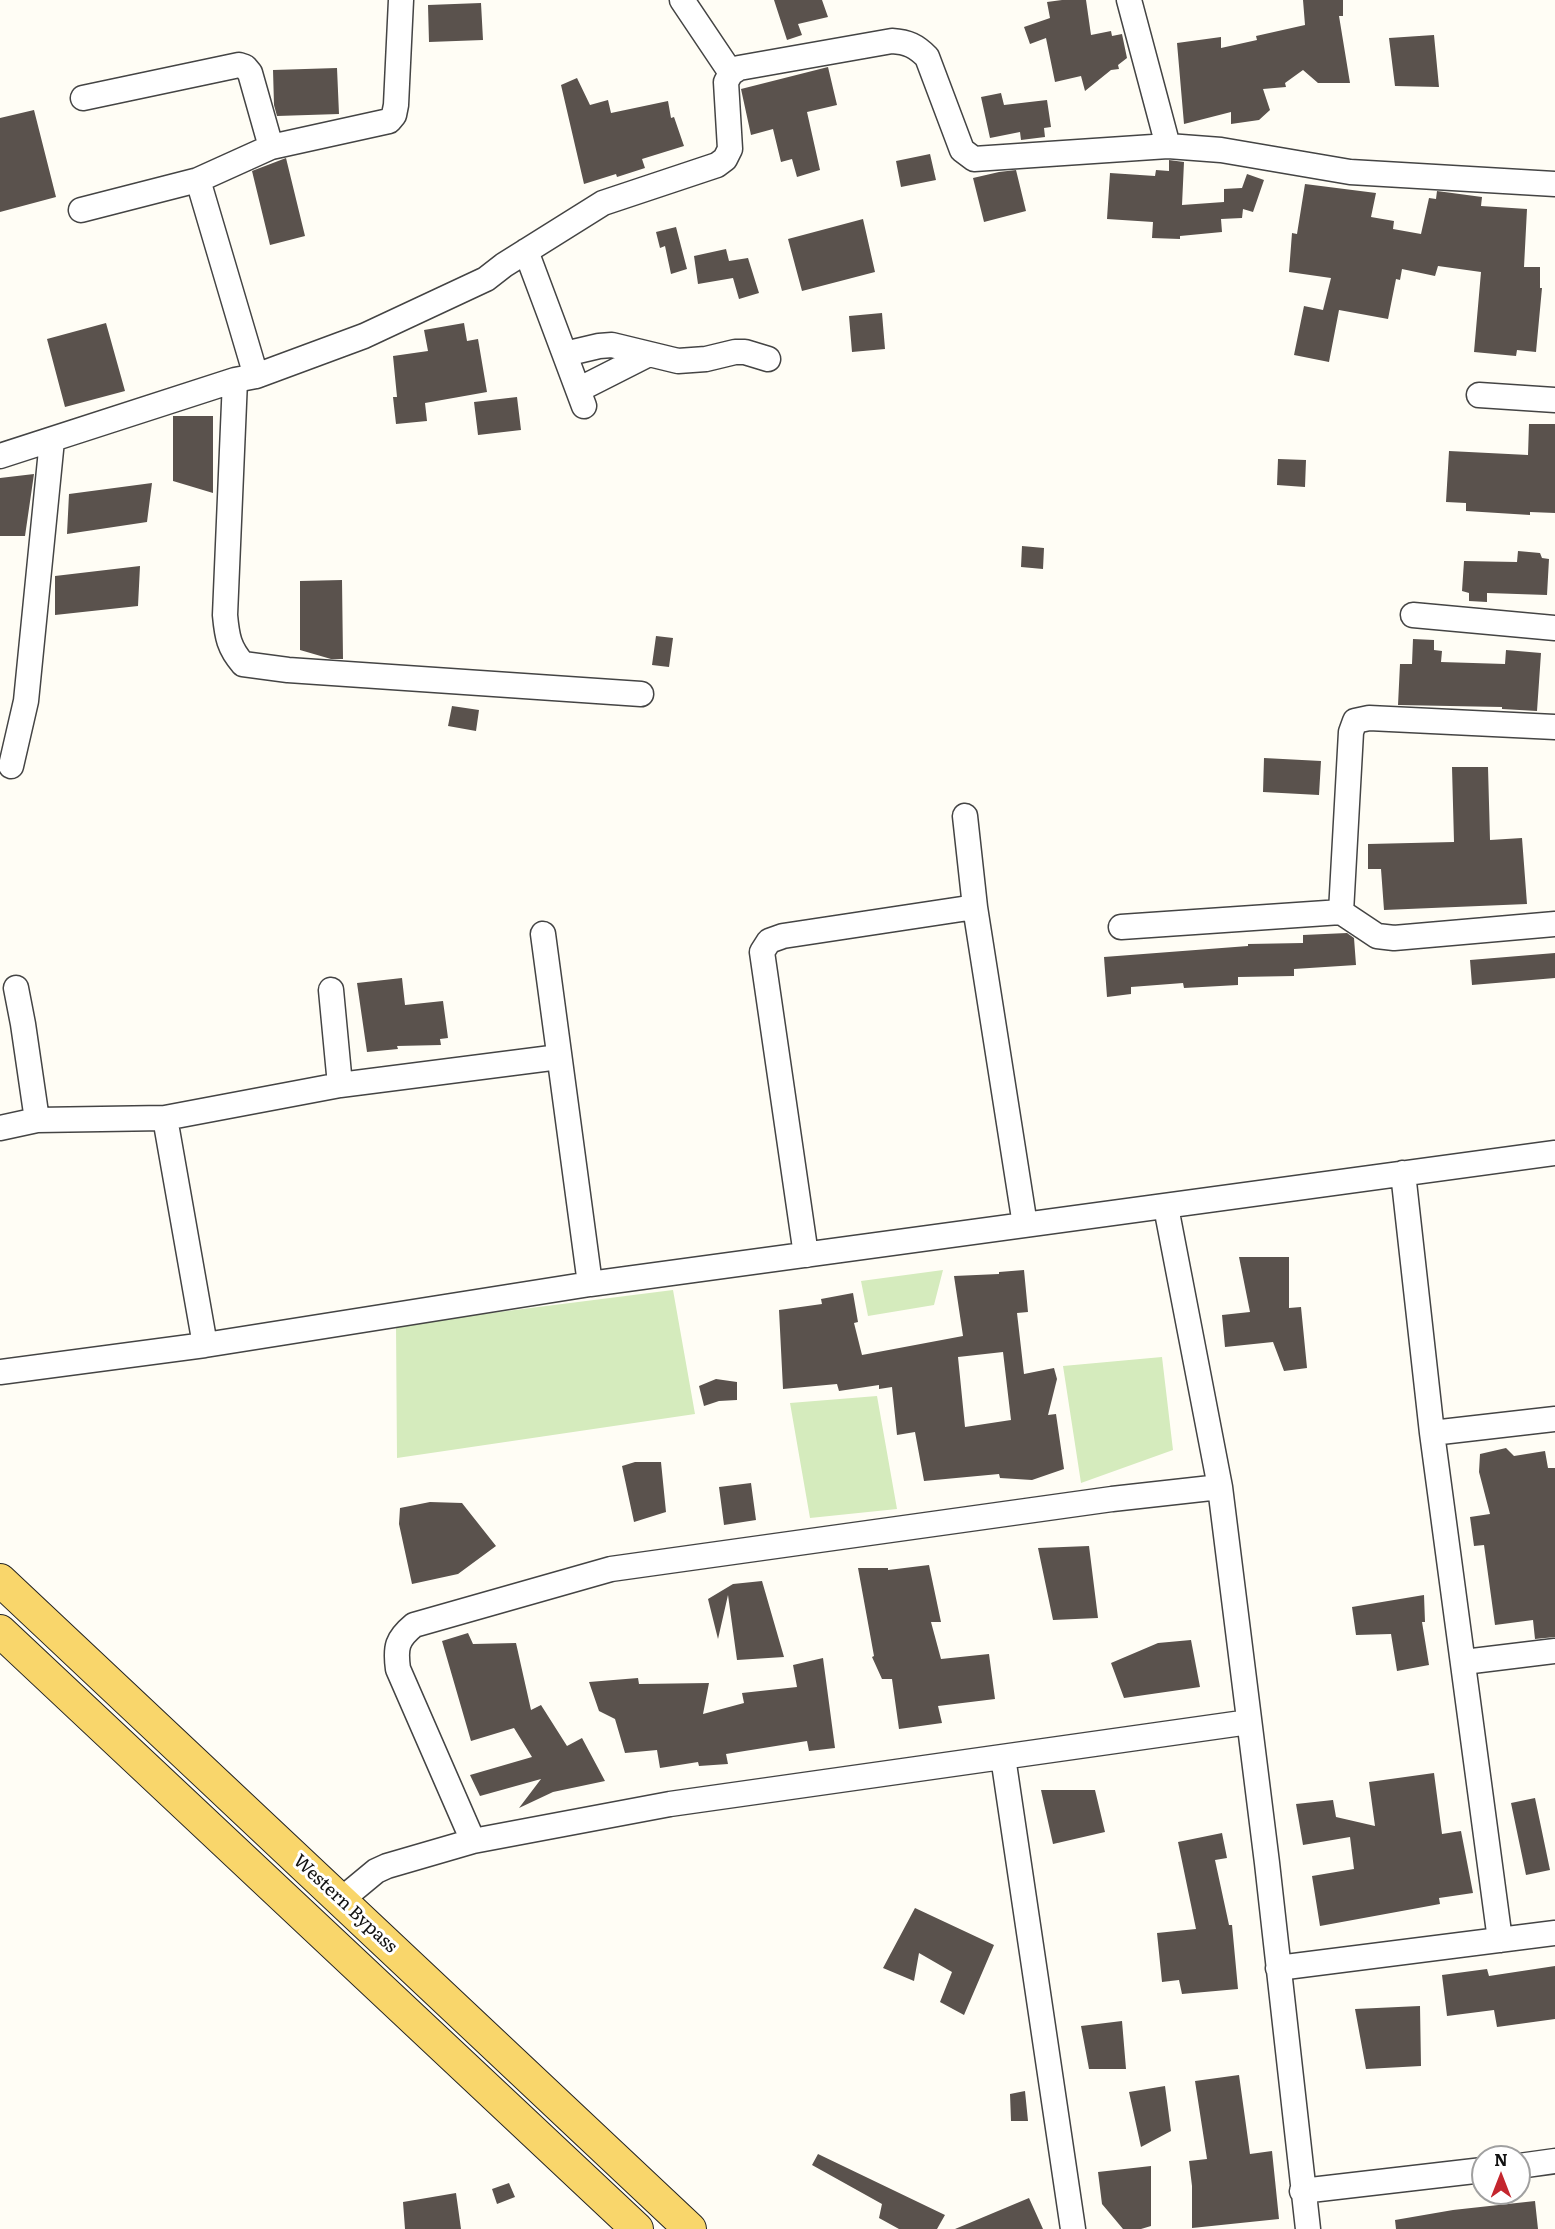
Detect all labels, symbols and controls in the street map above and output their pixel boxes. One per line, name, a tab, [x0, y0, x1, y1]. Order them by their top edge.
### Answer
street label: Western Bypass	[289, 1850, 401, 1958]
north arrow	[1471, 2145, 1531, 2205]
text: N	[1494, 2147, 1508, 2171]

